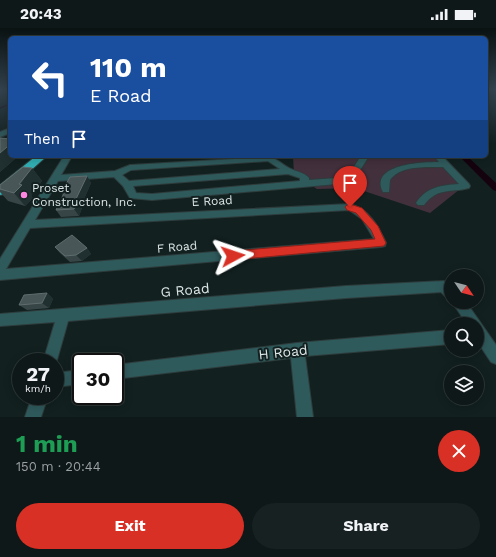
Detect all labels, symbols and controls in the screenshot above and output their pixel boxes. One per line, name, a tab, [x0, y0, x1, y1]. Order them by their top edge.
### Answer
text: 20:43	[20, 5, 62, 23]
text: 110 m	[90, 51, 167, 84]
icon: left	[24, 52, 76, 104]
text: E Road	[90, 85, 152, 106]
icon: arrive	[68, 128, 90, 150]
text: Then	[24, 130, 60, 148]
pin	[333, 166, 367, 207]
icon: arrive	[339, 172, 361, 194]
place label: Proset Construction, Inc.	[32, 181, 136, 209]
marker: Proset Construction, Inc.	[19, 190, 29, 200]
street label: E Road	[191, 193, 233, 209]
position arrow	[212, 235, 254, 277]
street label: F Road	[156, 238, 198, 256]
north arrow	[444, 269, 484, 309]
map controls	[444, 269, 484, 405]
street label: G Road	[160, 280, 210, 300]
button: search	[444, 317, 484, 357]
street label: H Road	[258, 341, 308, 363]
speed limit sign: 30	[72, 353, 124, 405]
text: 27	[26, 362, 50, 386]
button: layers	[444, 365, 484, 405]
text: km/h	[25, 383, 51, 394]
text: 1 min	[16, 430, 78, 458]
button: close	[438, 430, 480, 472]
text: 150 m · 20:44	[16, 459, 101, 474]
button: Exit	[16, 503, 244, 549]
button: Share	[252, 503, 480, 549]

